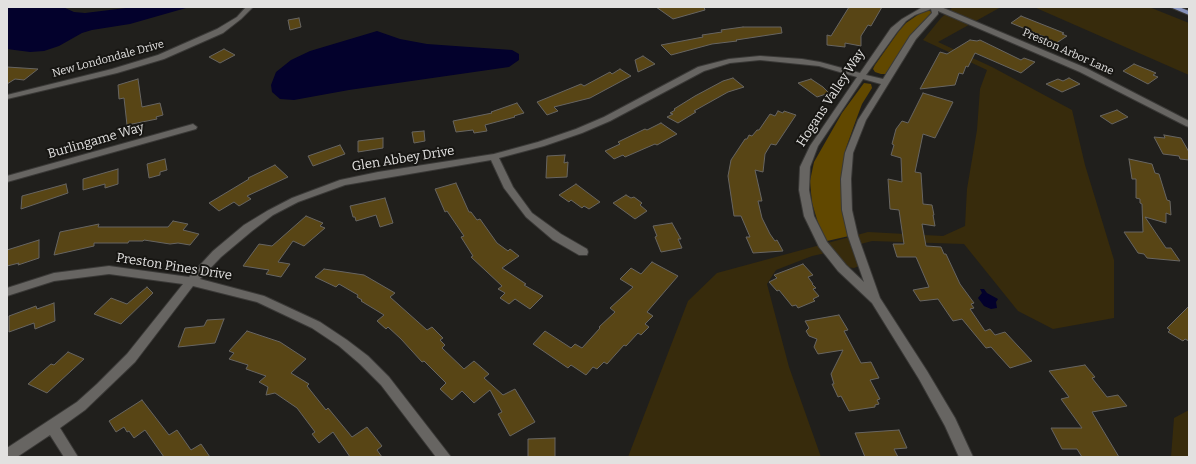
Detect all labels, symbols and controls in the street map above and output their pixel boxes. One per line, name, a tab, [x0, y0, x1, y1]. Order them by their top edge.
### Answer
street label: Preston Arbor Lane	[1020, 26, 1116, 78]
street label: New Londondale Drive	[51, 38, 165, 80]
street label: Hogans Valley Way	[794, 46, 868, 150]
street label: Burlingame Way	[46, 120, 146, 162]
street label: Glen Abbey Drive	[351, 143, 455, 175]
street label: Preston Pines Drive	[115, 250, 233, 284]

